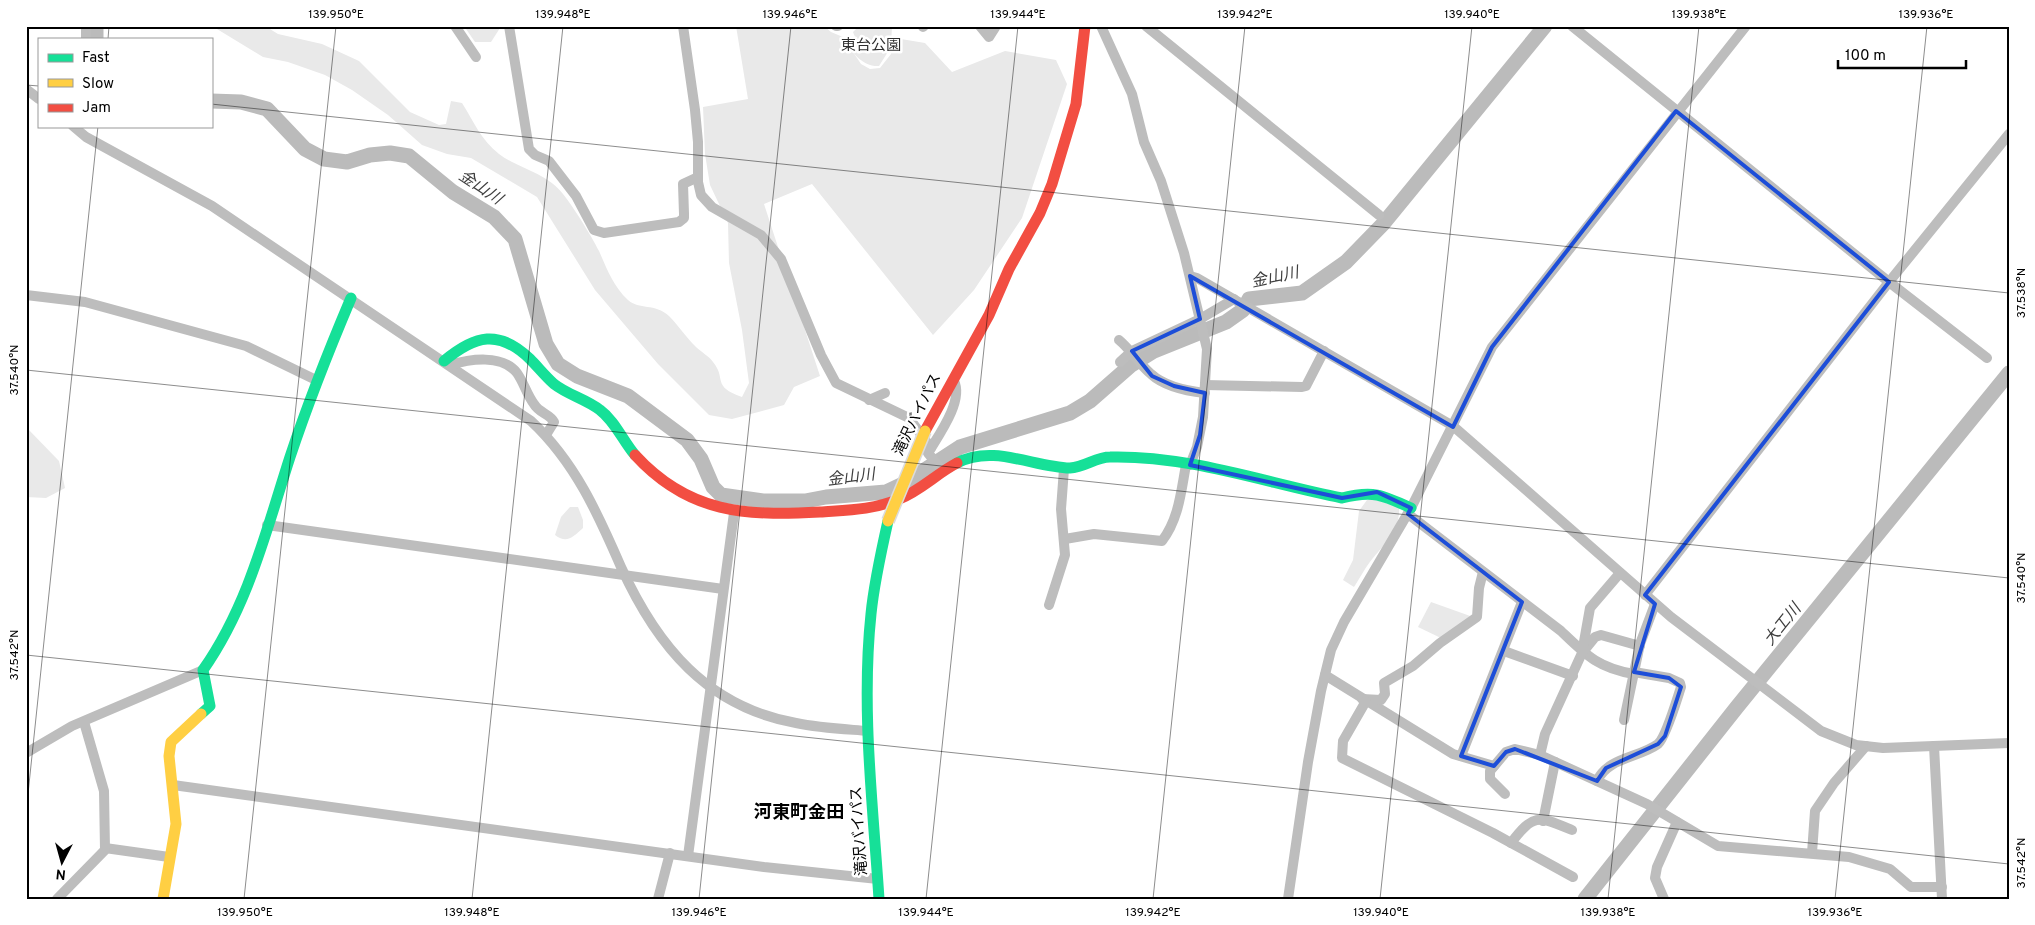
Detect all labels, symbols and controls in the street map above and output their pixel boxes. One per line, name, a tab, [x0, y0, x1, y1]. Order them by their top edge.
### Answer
text: 139.950°E	[308, 7, 364, 23]
text: 139.948°E	[535, 7, 591, 23]
text: 139.946°E	[762, 7, 818, 23]
text: 139.944°E	[990, 7, 1046, 23]
text: 139.942°E	[1217, 7, 1273, 23]
text: 139.940°E	[1444, 7, 1500, 23]
text: 139.938°E	[1671, 7, 1727, 23]
text: 139.936°E	[1899, 7, 1953, 23]
park label: 東台公園	[841, 37, 901, 56]
legend	[38, 38, 212, 128]
scale bar	[1838, 38, 1965, 70]
text: 100 m	[1845, 47, 1886, 66]
text: Fast	[82, 49, 110, 68]
text: Slow	[82, 75, 114, 94]
text: Jam	[82, 99, 111, 118]
water label: 金山川	[455, 166, 507, 211]
water label: 金山川	[1249, 263, 1303, 293]
text: 37.538°N	[2014, 268, 2030, 318]
text: 37.540°N	[7, 344, 23, 396]
street label: 滝沢バイパス	[890, 371, 946, 459]
water label: 金山川	[826, 465, 878, 491]
text: 37.540°N	[2014, 552, 2030, 604]
water label: 大工川	[1760, 599, 1807, 650]
text: 37.542°N	[7, 630, 23, 680]
street label: 滝沢バイパス	[847, 786, 873, 876]
district label: 河東町金田	[754, 802, 844, 825]
north arrow	[38, 838, 88, 888]
text: 37.542°N	[2014, 838, 2030, 888]
text: N	[55, 864, 67, 882]
text: 139.950°E	[217, 905, 273, 921]
text: 139.948°E	[444, 905, 500, 921]
text: 139.946°E	[671, 905, 727, 921]
text: 139.944°E	[898, 905, 954, 921]
text: 139.942°E	[1125, 905, 1181, 921]
text: 139.940°E	[1353, 905, 1409, 921]
text: 139.938°E	[1580, 905, 1636, 921]
text: 139.936°E	[1808, 905, 1862, 921]

